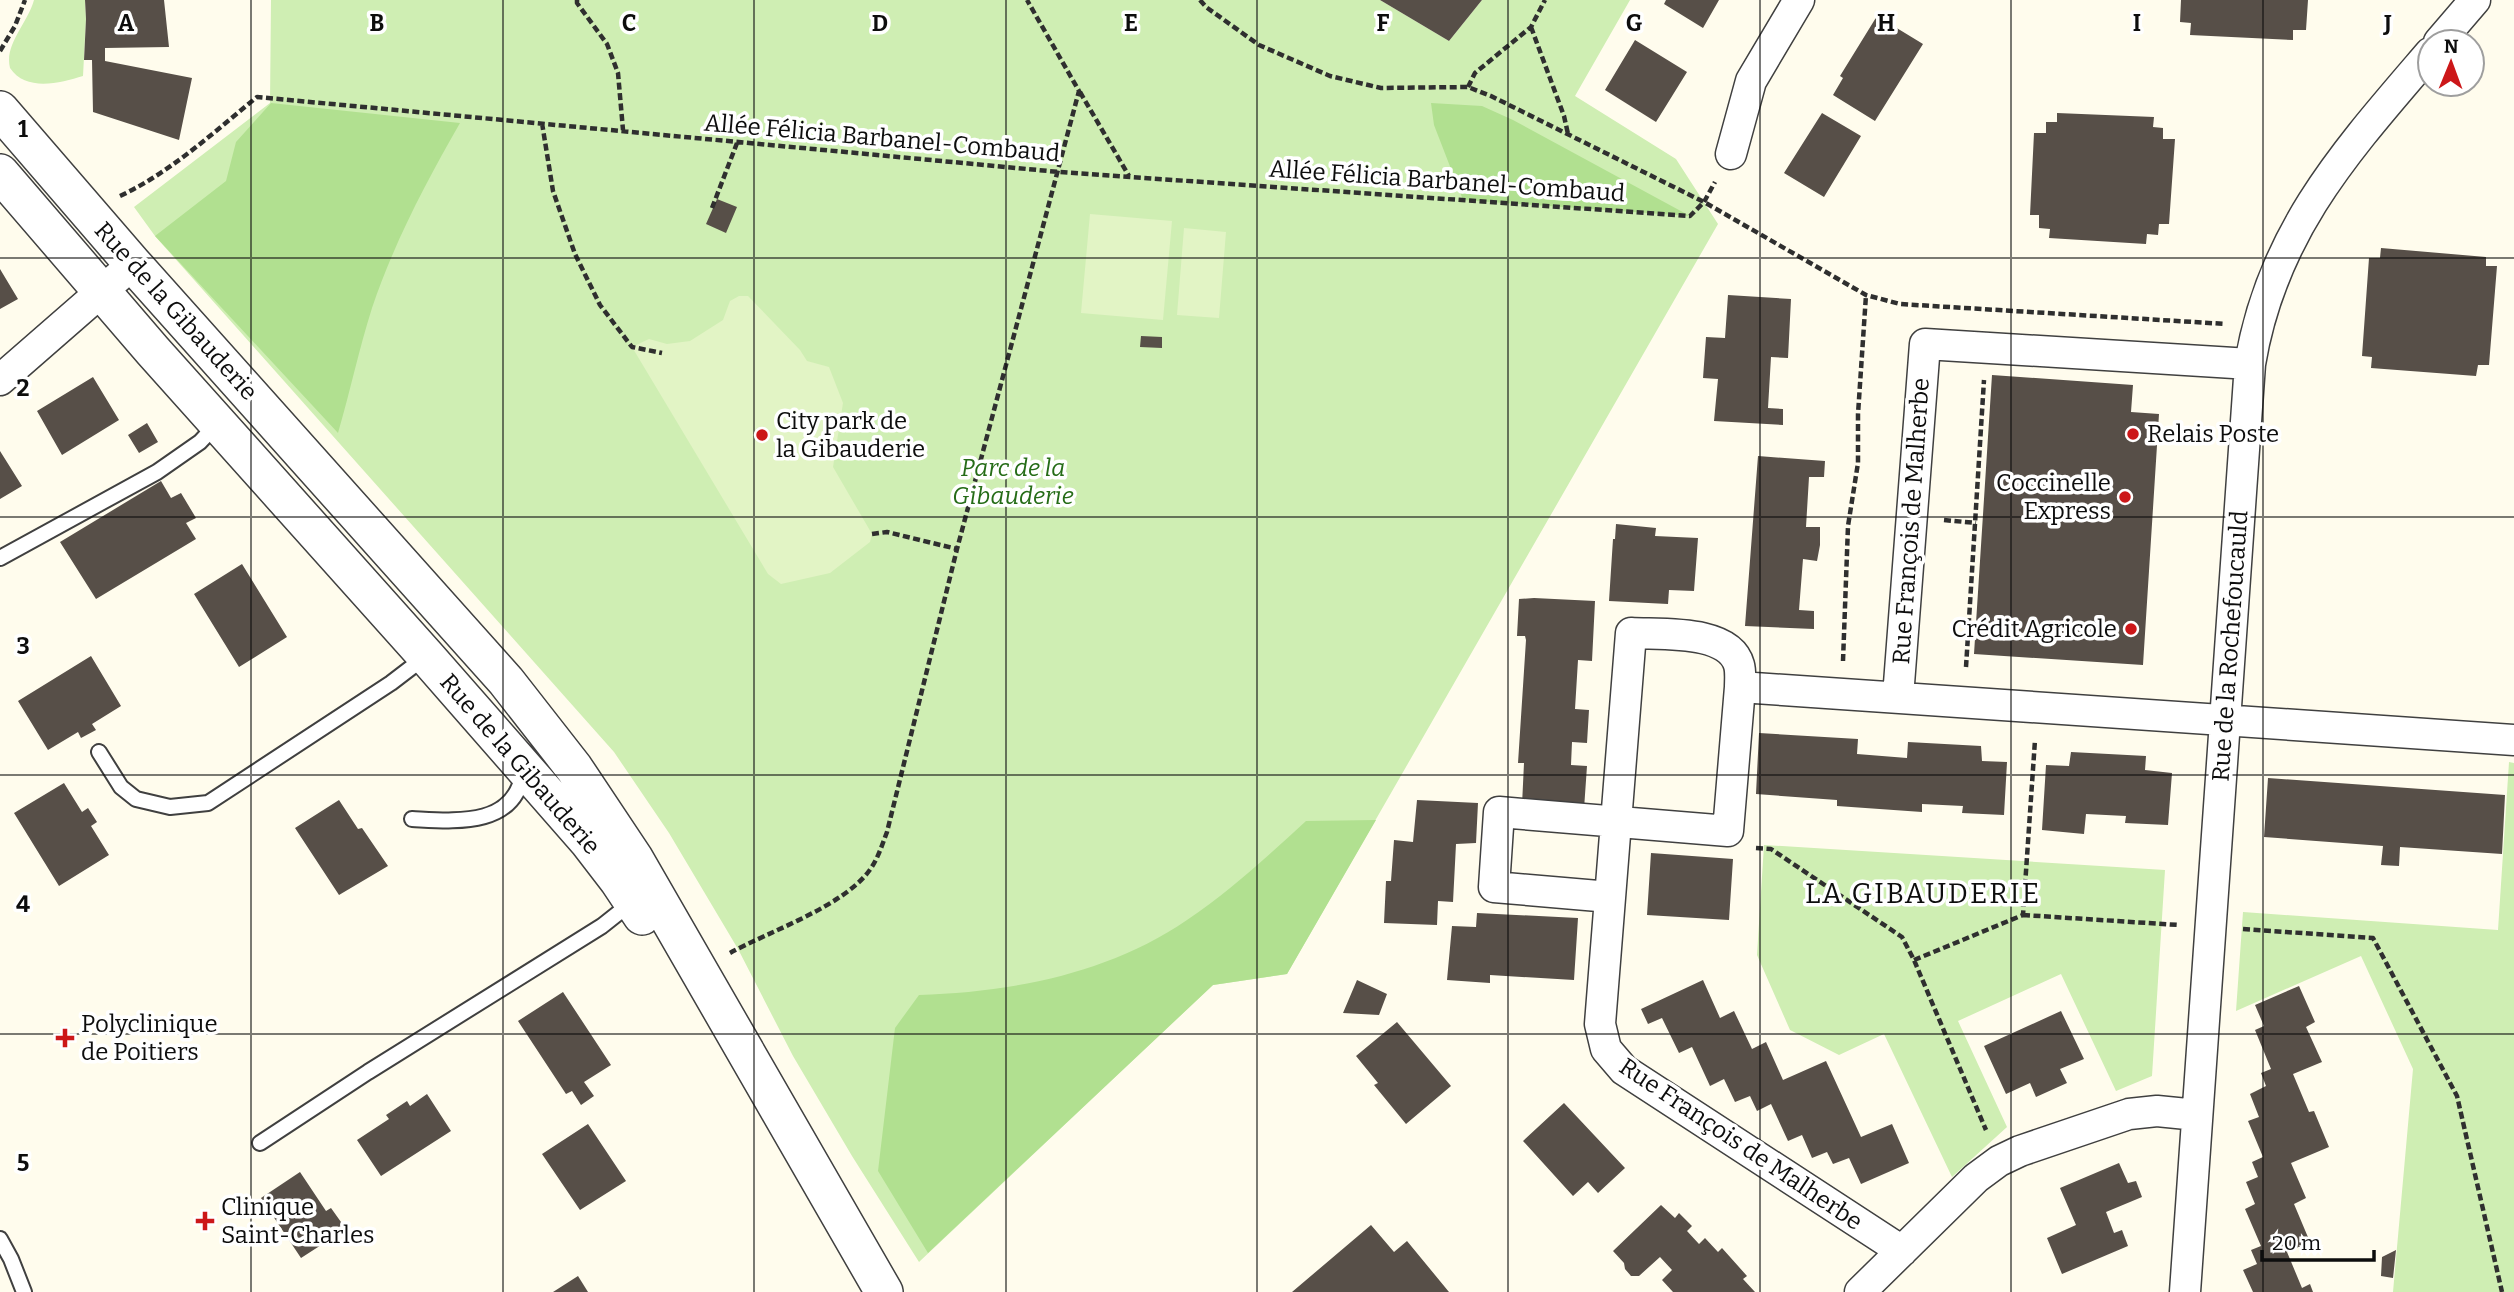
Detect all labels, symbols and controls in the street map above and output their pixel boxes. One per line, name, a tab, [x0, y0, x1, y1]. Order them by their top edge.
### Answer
text: A	[118, 9, 135, 37]
text: B	[370, 9, 384, 37]
text: C	[622, 9, 636, 37]
text: D	[872, 9, 888, 37]
text: E	[1124, 9, 1138, 37]
text: F	[1377, 9, 1390, 37]
text: G	[1626, 9, 1643, 37]
text: H	[1877, 9, 1895, 37]
text: I	[2133, 9, 2141, 37]
text: J	[2382, 9, 2392, 37]
north arrow	[2416, 28, 2486, 98]
text: N	[2444, 35, 2459, 58]
street label: Allée Félicia Barbanel-Combaud	[703, 108, 1061, 168]
text: 1	[18, 115, 28, 143]
street label: Allée Félicia Barbanel-Combaud	[1268, 155, 1626, 207]
street label: Rue de la Gibauderie	[89, 216, 263, 406]
text: 2	[17, 374, 30, 402]
street label: Rue François de Malherbe	[1887, 377, 1935, 665]
place label: City park de la Gibauderie	[776, 407, 925, 463]
place label: Relais Poste	[2147, 420, 2279, 448]
marker: Relais Poste	[2125, 426, 2141, 442]
marker: City park de la Gibauderie	[754, 427, 770, 443]
park label: Parc de la Gibauderie	[952, 454, 1074, 510]
place label: Coccinelle Express	[1996, 469, 2111, 525]
marker: Coccinelle Express	[2117, 489, 2133, 505]
street label: Rue de la Rochefoucauld	[2207, 510, 2253, 782]
place label: Crédit Agricole	[1952, 615, 2117, 643]
marker: Crédit Agricole	[2123, 621, 2139, 637]
text: 3	[16, 632, 30, 660]
street label: Rue de la Gibauderie	[434, 668, 606, 860]
district label: LA GIBAUDERIE	[1805, 877, 2041, 910]
text: 4	[16, 890, 30, 918]
place label: Polyclinique de Poitiers	[81, 1010, 218, 1066]
marker: Polyclinique de Poitiers	[55, 1028, 75, 1048]
street label: Rue François de Malherbe	[1614, 1052, 1868, 1236]
text: 5	[17, 1149, 29, 1177]
place label: Clinique Saint-Charles	[221, 1193, 375, 1249]
marker: Clinique Saint-Charles	[195, 1211, 215, 1231]
scale bar	[2262, 1218, 2374, 1262]
text: 20 m	[2272, 1230, 2321, 1256]

